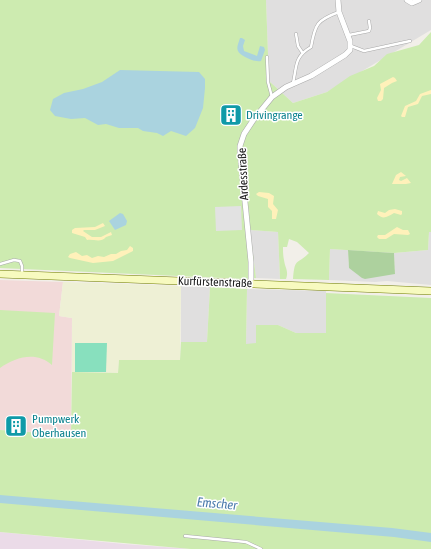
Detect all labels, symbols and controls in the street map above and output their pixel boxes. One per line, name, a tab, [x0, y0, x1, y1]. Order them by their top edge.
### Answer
building icon: Drivingrange	[218, 102, 244, 128]
place label: Drivingrange	[246, 108, 303, 122]
street label: Ardesstraße	[235, 147, 251, 201]
street label: Kurfürstenstraße	[178, 274, 252, 290]
place label: Pumpwerk Oberhausen	[32, 412, 86, 440]
building icon: Pumpwerk Oberhausen	[3, 413, 29, 439]
water label: Emscher	[196, 494, 239, 513]

